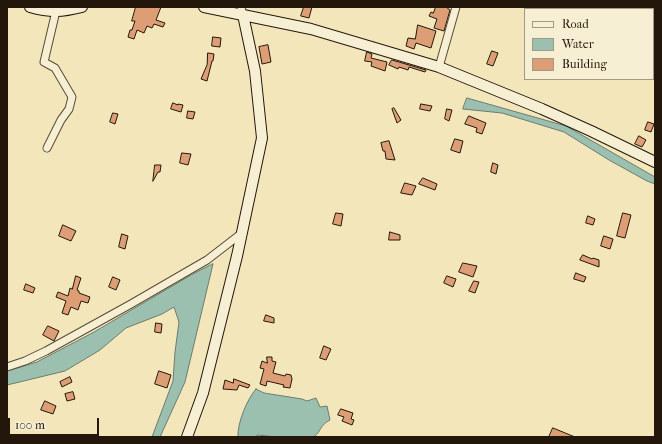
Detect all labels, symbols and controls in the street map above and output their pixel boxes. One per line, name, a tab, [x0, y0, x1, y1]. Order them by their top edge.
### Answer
legend	[524, 8, 654, 80]
text: Road	[562, 17, 589, 31]
text: Water	[562, 37, 594, 51]
text: Building	[562, 57, 607, 71]
scale bar	[10, 410, 101, 436]
text: 100 m	[15, 418, 45, 432]

